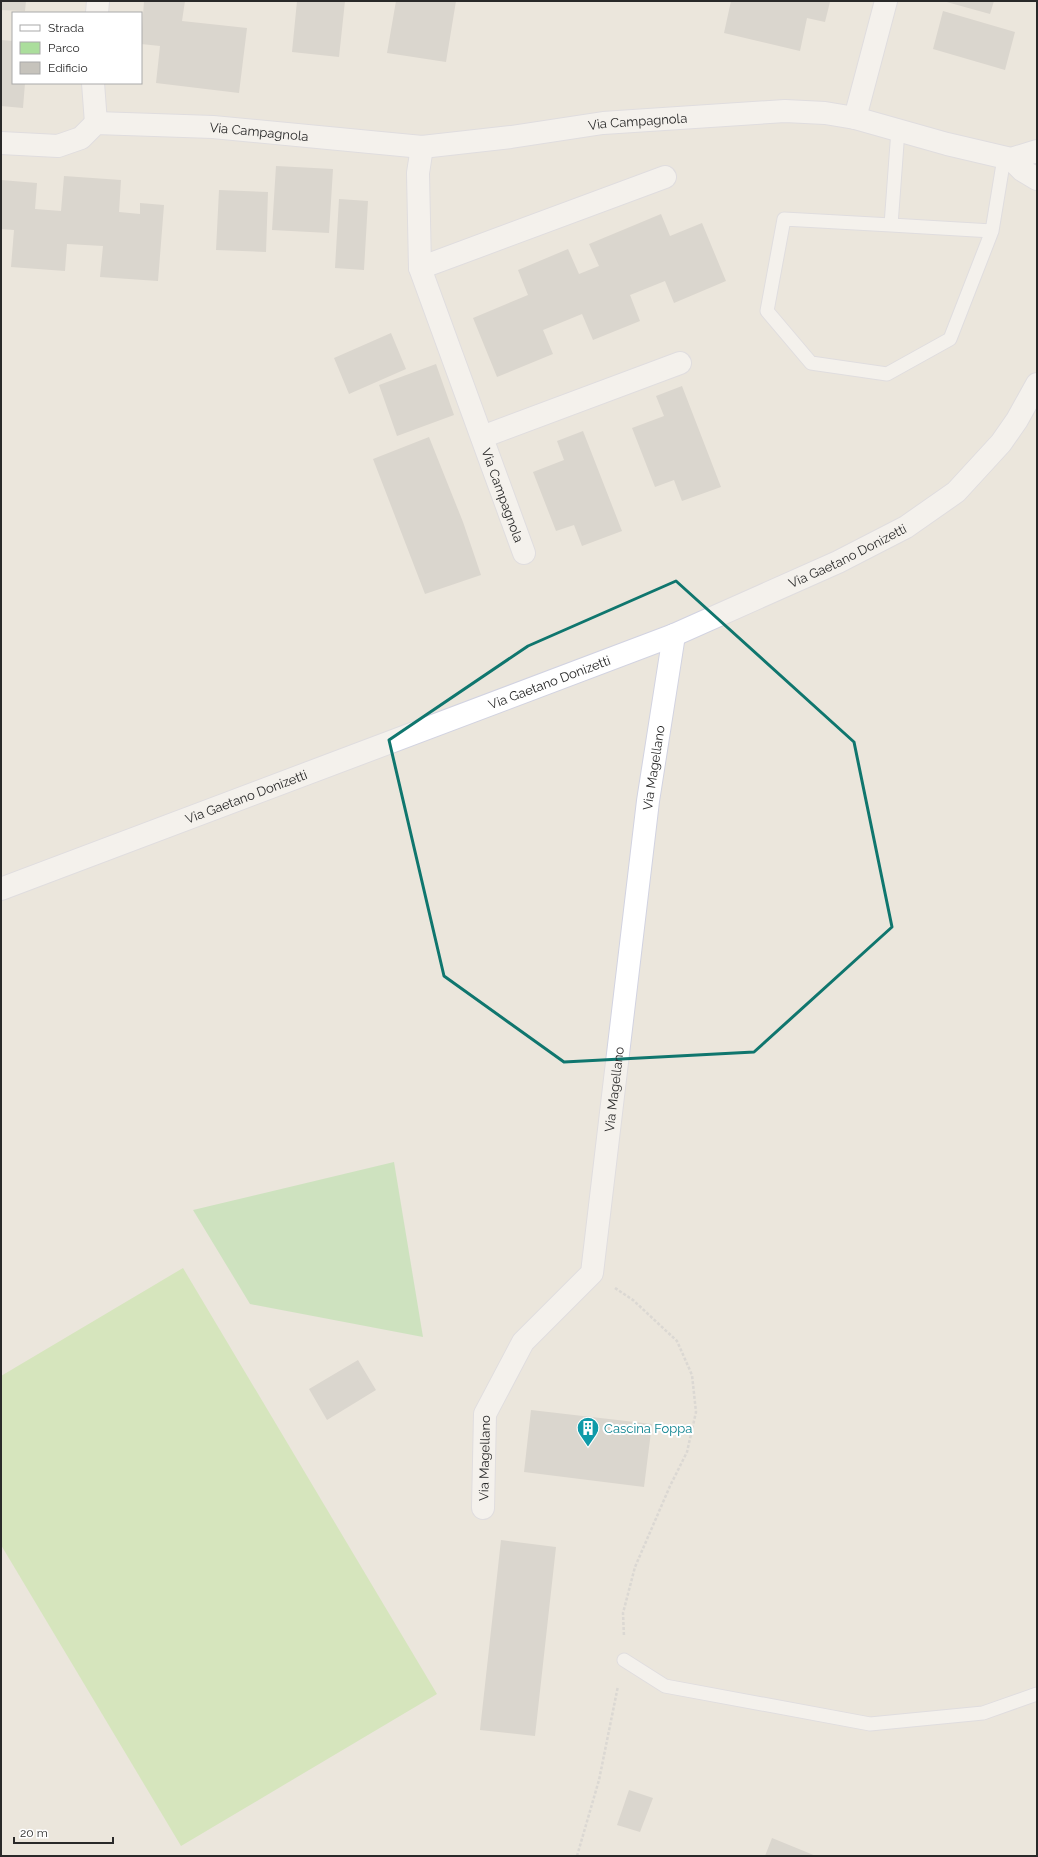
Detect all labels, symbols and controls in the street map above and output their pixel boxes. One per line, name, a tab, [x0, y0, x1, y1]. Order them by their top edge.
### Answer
legend	[12, 12, 142, 84]
text: Strada	[48, 21, 84, 35]
text: Parco	[48, 41, 80, 55]
text: Edificio	[48, 61, 88, 75]
street label: Via Campagnola	[587, 110, 688, 133]
street label: Via Campagnola	[209, 119, 309, 144]
street label: Via Campagnola	[479, 446, 527, 544]
street label: Via Gaetano Donizetti	[786, 521, 909, 591]
street label: Via Gaetano Donizetti	[486, 652, 612, 712]
street label: Via Magellano	[639, 724, 667, 811]
street label: Via Gaetano Donizetti	[183, 767, 309, 826]
street label: Via Magellano	[601, 1046, 626, 1133]
street label: Via Magellano	[476, 1415, 492, 1501]
building icon: Cascina Foppa	[575, 1415, 601, 1448]
place label: Cascina Foppa	[604, 1421, 692, 1436]
scale bar	[14, 1819, 113, 1845]
text: 20 m	[20, 1826, 48, 1840]

